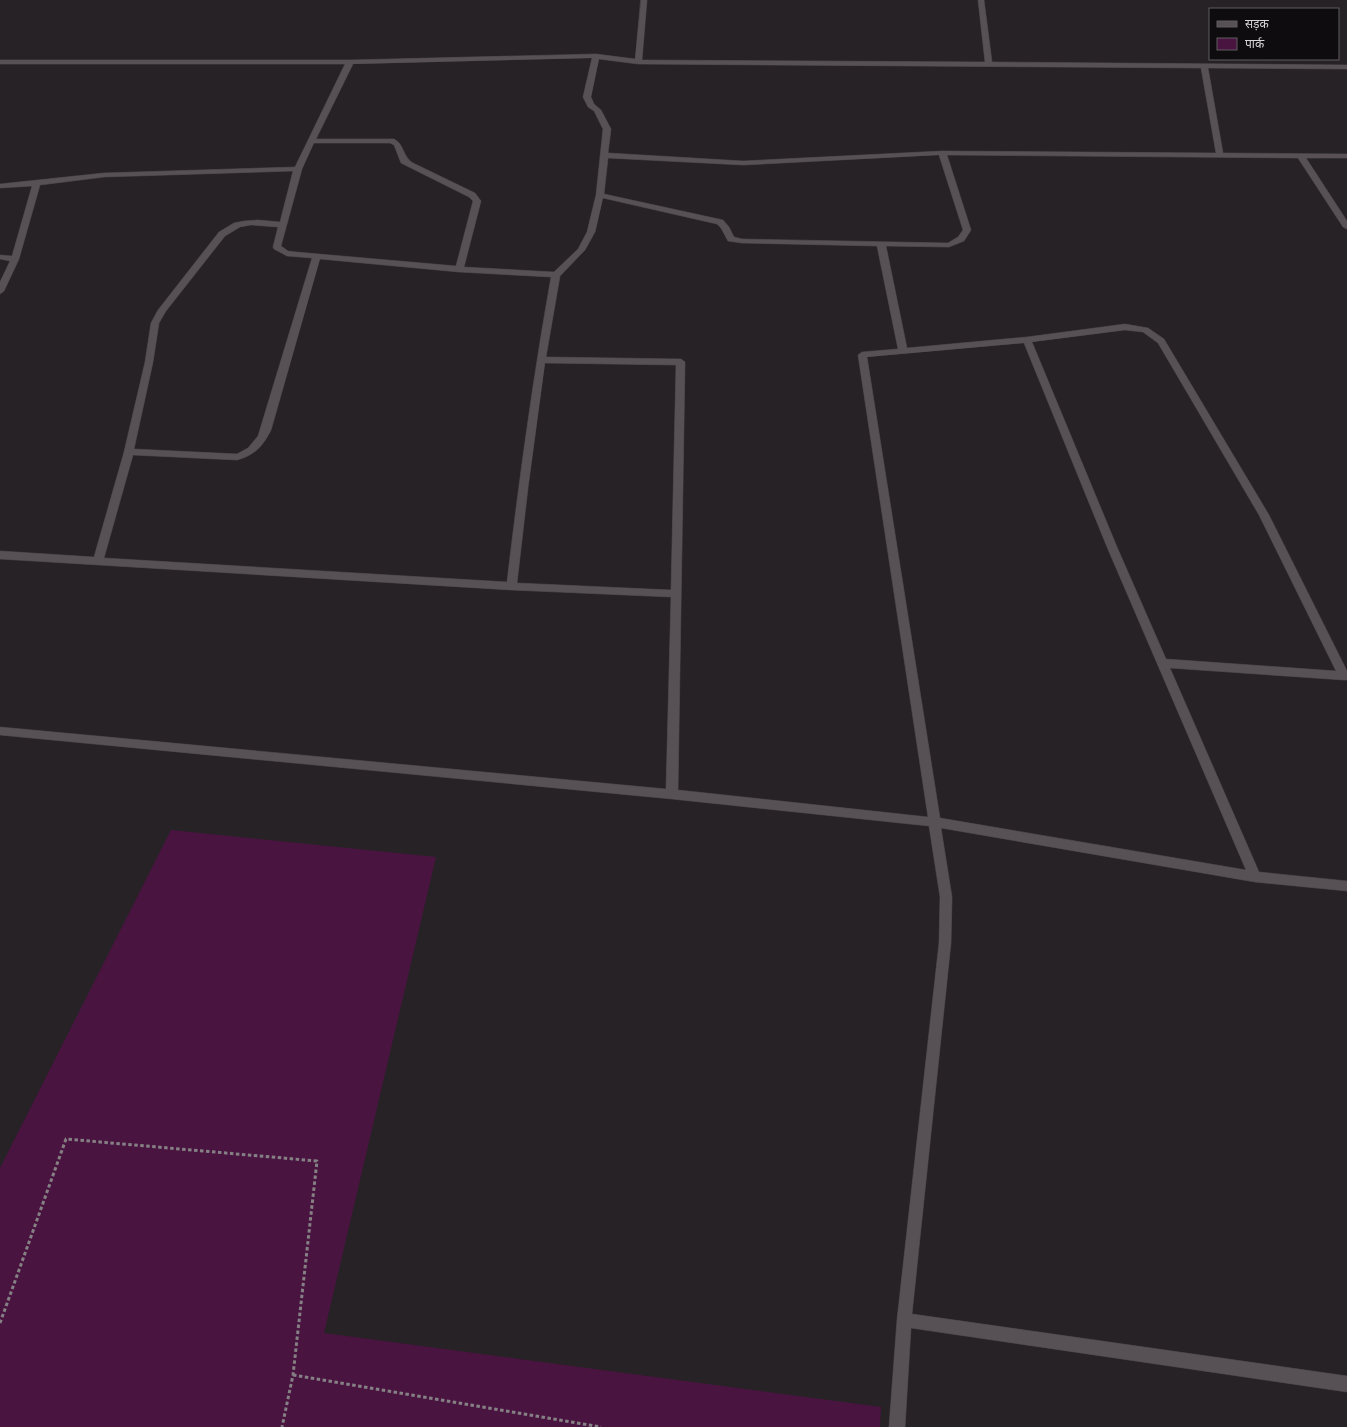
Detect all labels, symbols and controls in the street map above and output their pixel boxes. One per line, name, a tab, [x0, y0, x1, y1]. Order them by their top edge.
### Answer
legend	[1209, 8, 1339, 60]
text: सड़क	[1245, 16, 1270, 31]
text: पार्क	[1245, 36, 1265, 50]

